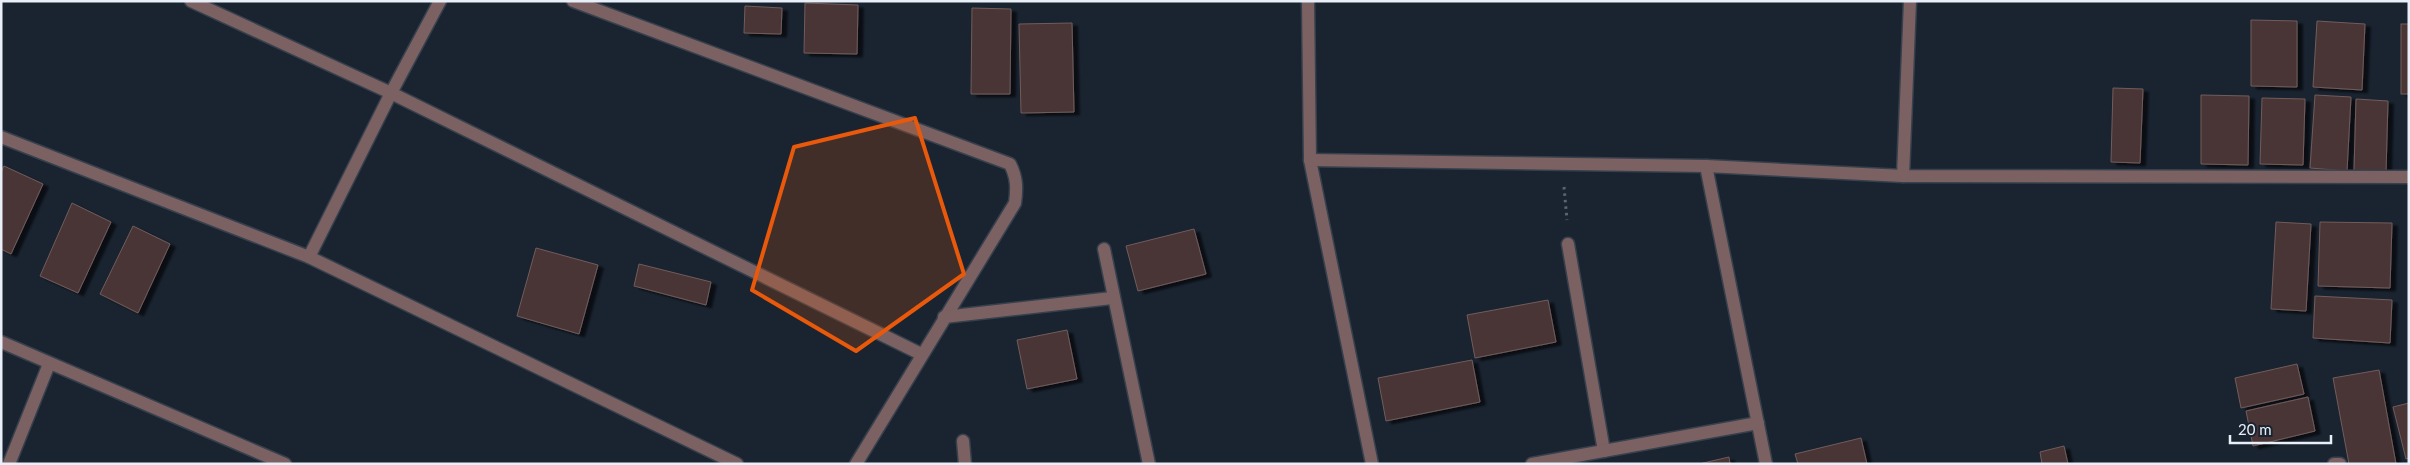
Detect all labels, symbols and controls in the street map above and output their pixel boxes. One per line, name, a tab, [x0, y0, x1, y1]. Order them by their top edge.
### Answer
scale bar	[2230, 412, 2331, 444]
text: 20 m	[2238, 420, 2272, 438]

